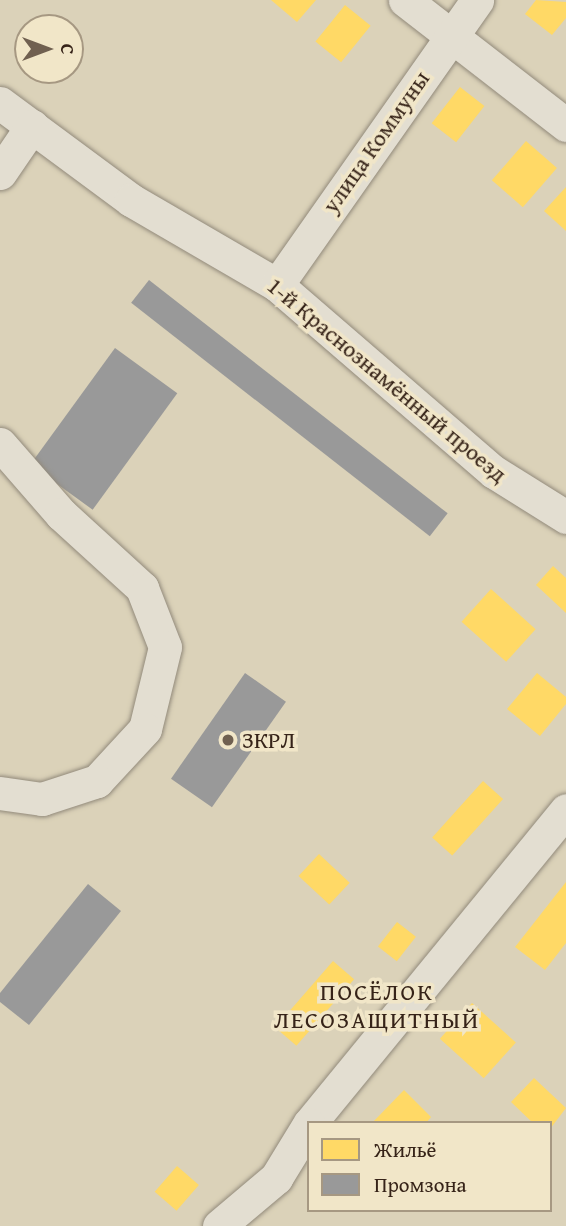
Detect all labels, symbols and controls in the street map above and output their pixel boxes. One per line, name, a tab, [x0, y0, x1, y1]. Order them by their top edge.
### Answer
north arrow	[14, 14, 84, 84]
text: С	[54, 44, 82, 54]
street label: улица Коммуны	[317, 66, 435, 218]
street label: 1-й Краснознамённый проезд	[262, 272, 512, 488]
place label: ЗКРЛ	[242, 726, 295, 754]
marker: ЗКРЛ	[220, 732, 236, 748]
district label: ПОСЁЛОК ЛЕСОЗАЩИТНЫЙ	[275, 978, 479, 1034]
legend	[307, 1121, 552, 1212]
text: Жильё	[374, 1134, 436, 1165]
text: Промзона	[374, 1169, 467, 1200]

